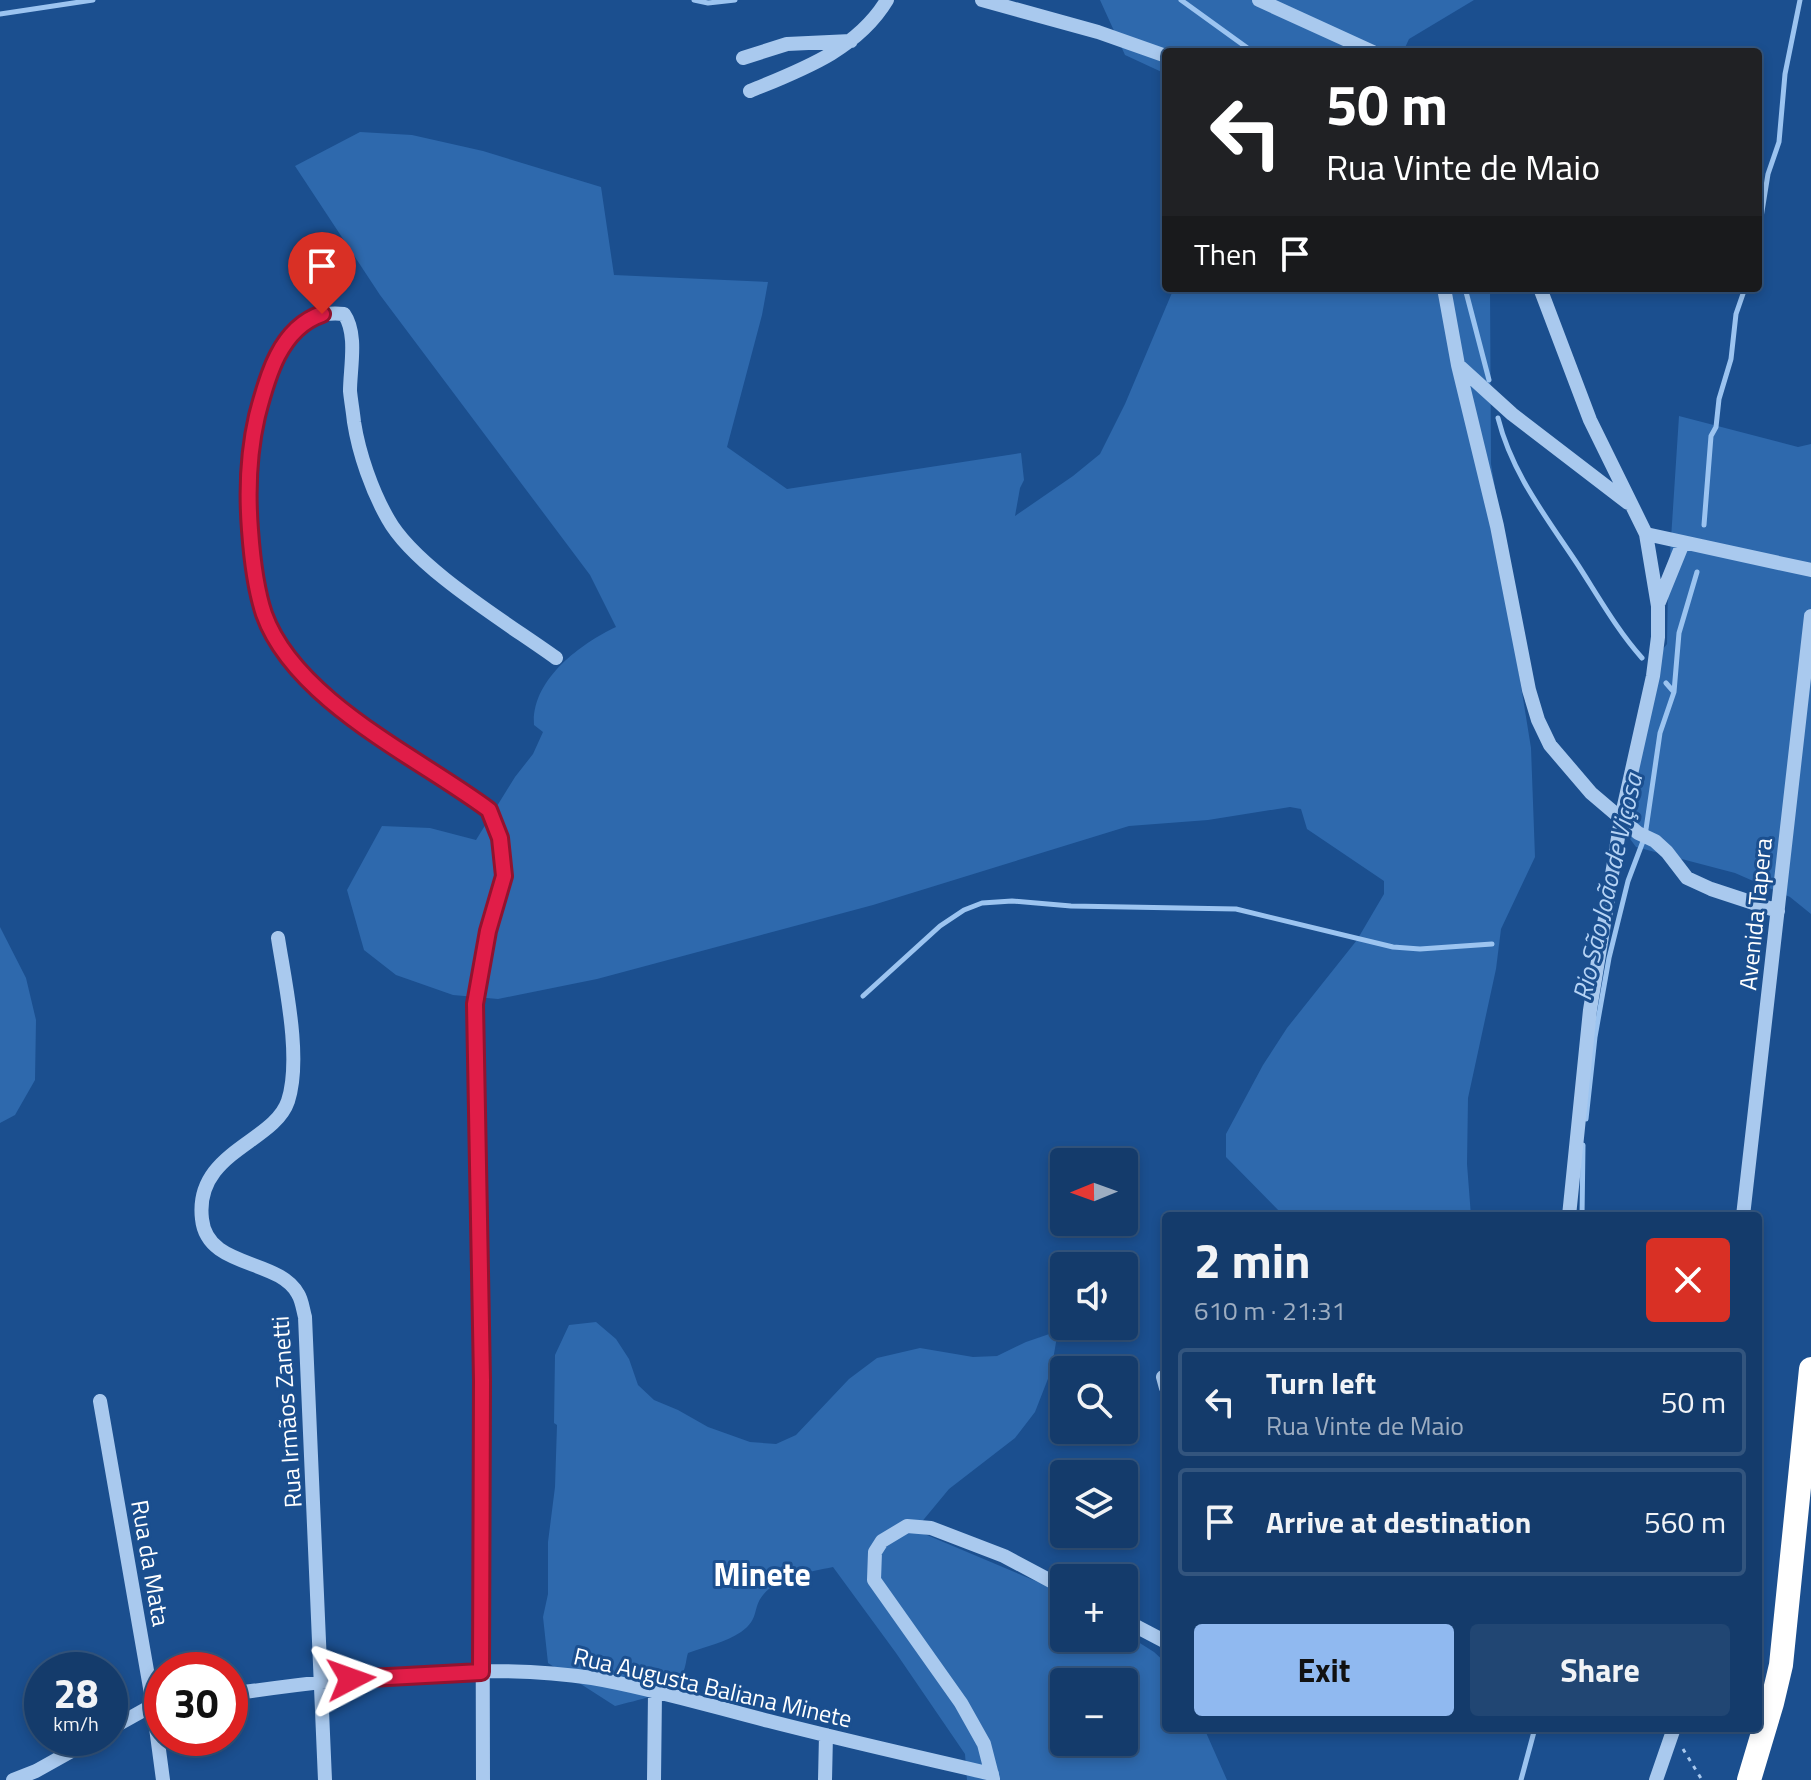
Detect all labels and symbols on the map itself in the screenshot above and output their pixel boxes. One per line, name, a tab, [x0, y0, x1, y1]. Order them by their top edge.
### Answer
pin	[288, 232, 356, 314]
water label: Rio São João de Viçosa	[1562, 768, 1653, 1004]
street label: Avenida Tapera	[1729, 836, 1781, 992]
north arrow	[1050, 1148, 1138, 1236]
street label: Rua Irmãos Zanetti	[261, 1315, 311, 1509]
street label: Rua da Mata	[122, 1497, 180, 1629]
district label: Minete	[713, 1550, 811, 1598]
position arrow	[309, 1637, 393, 1721]
street label: Rua Augusta Baliana Minete	[570, 1637, 856, 1737]
speed limit sign: 30	[144, 1652, 248, 1756]

